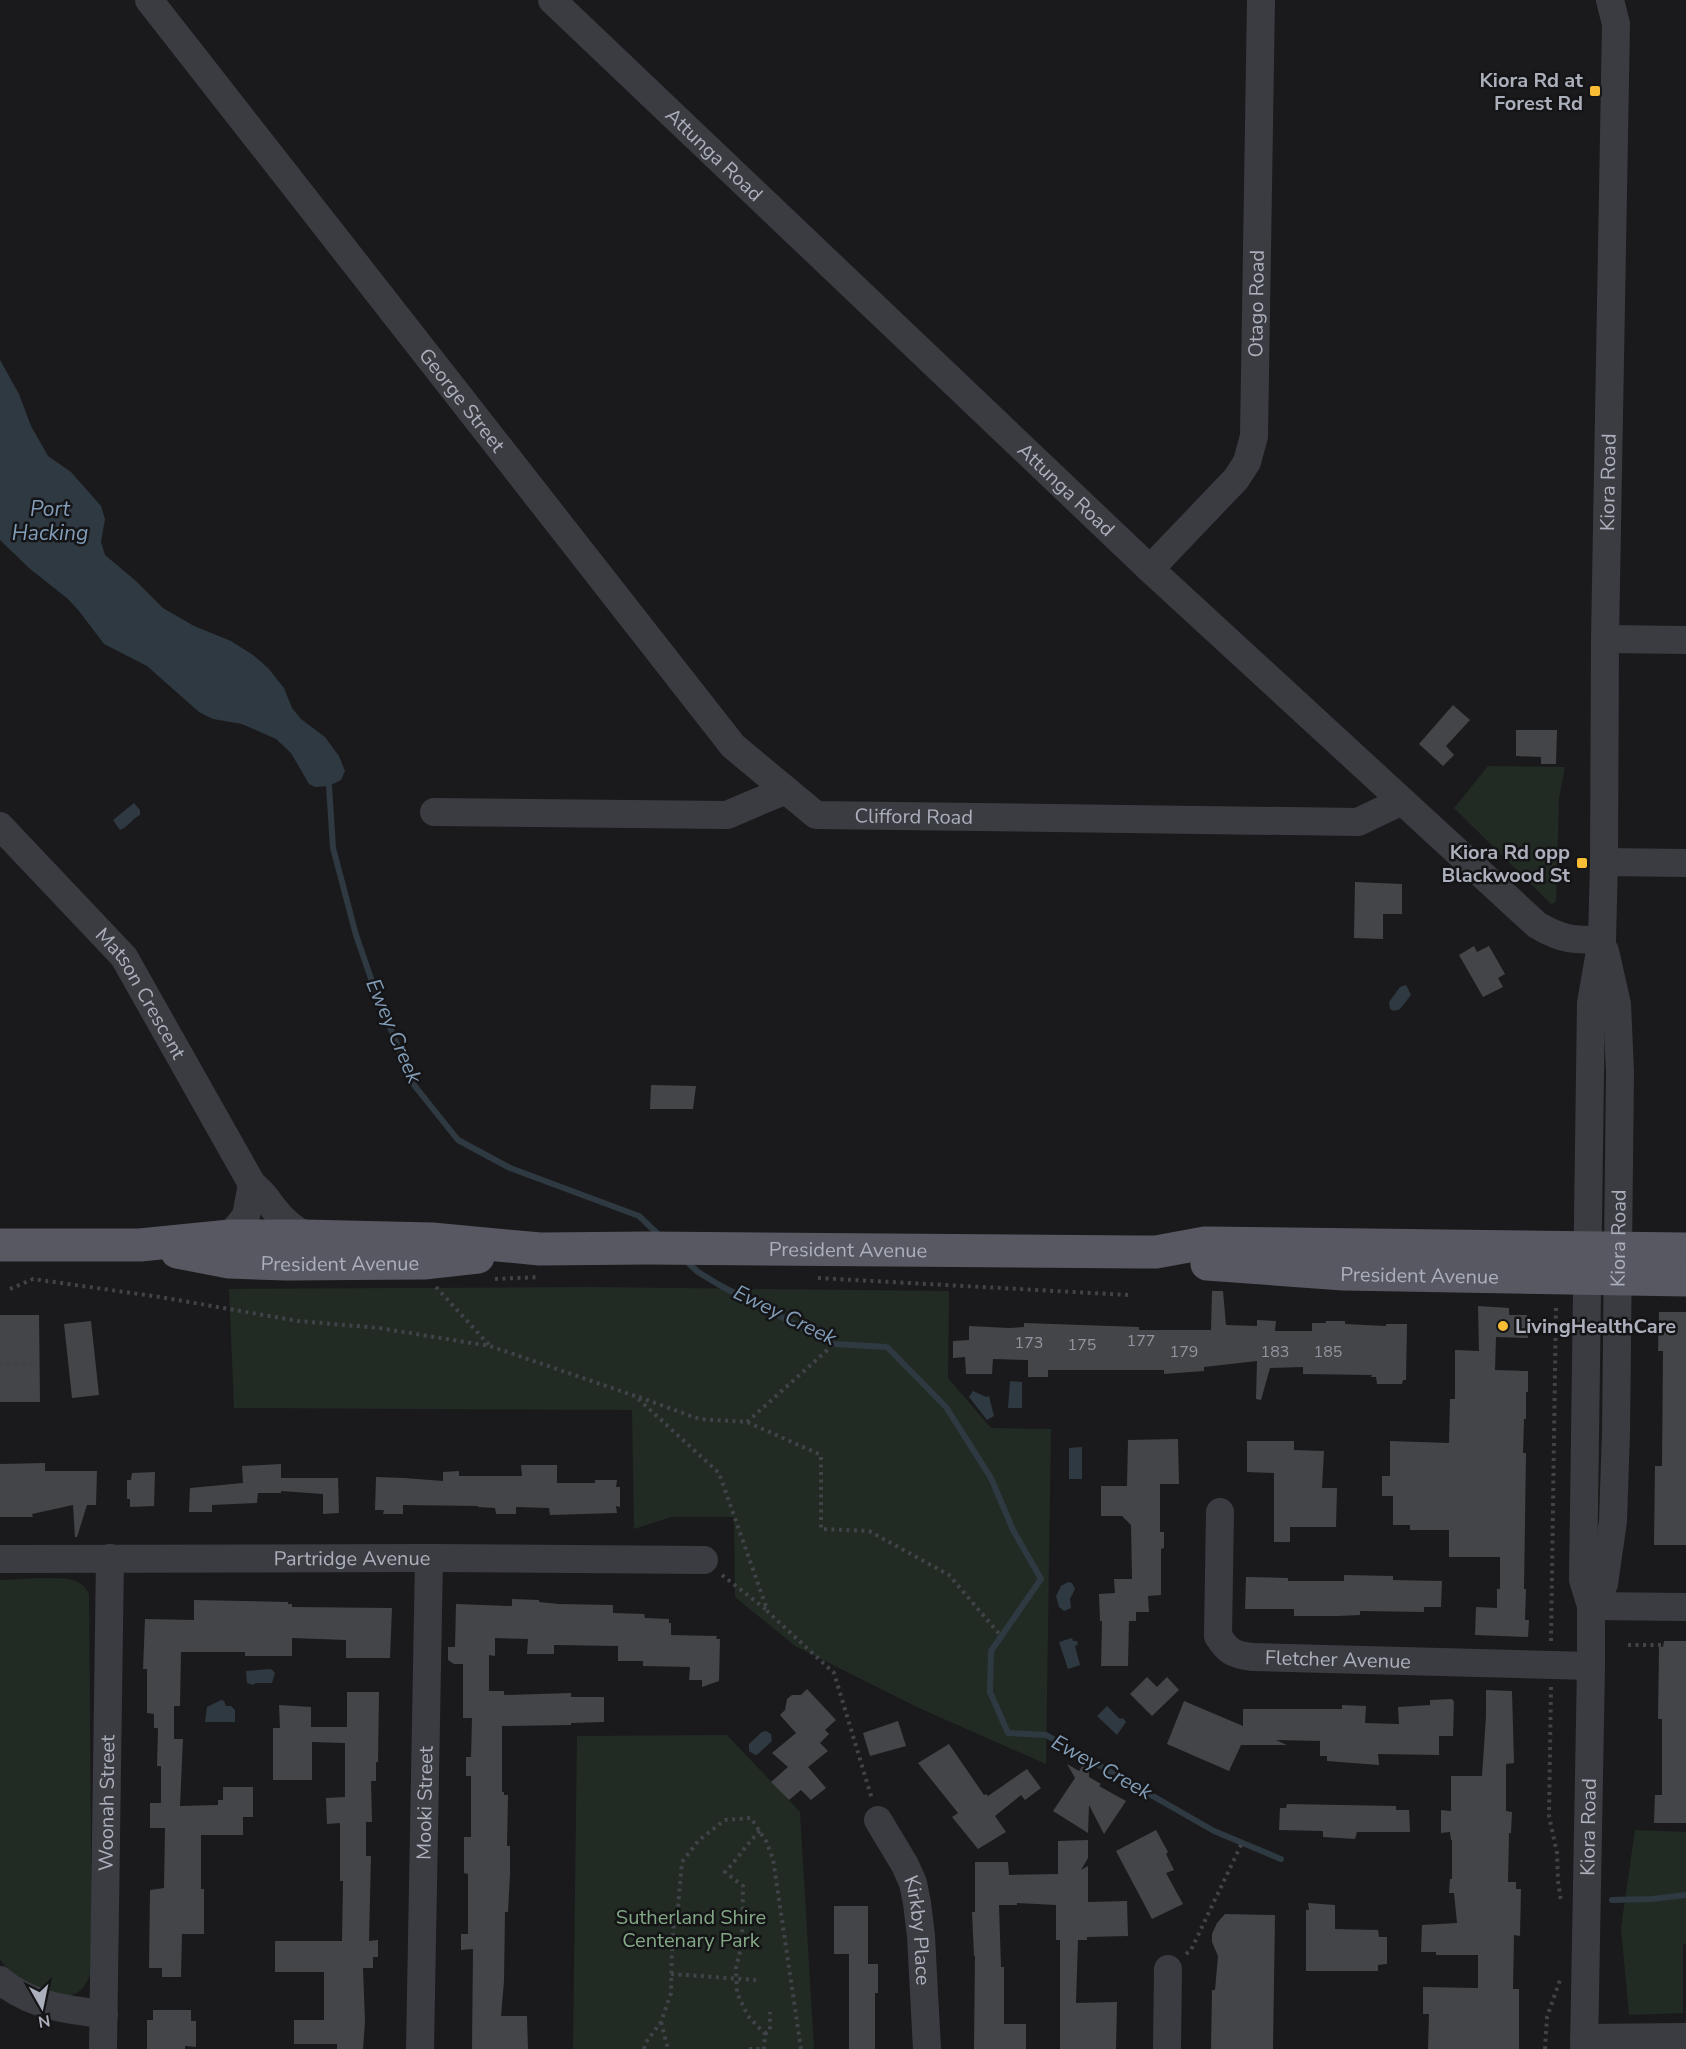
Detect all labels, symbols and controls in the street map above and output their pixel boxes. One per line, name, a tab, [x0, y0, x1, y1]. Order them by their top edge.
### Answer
place label: Kiora Rd at Forest Rd	[1480, 67, 1583, 117]
marker: Kiora Rd at Forest Rd	[1588, 84, 1602, 98]
street label: Attunga Road	[660, 102, 769, 207]
street label: Otago Road	[1242, 250, 1270, 358]
street label: George Street	[413, 342, 512, 459]
street label: Kiora Road	[1593, 433, 1622, 531]
street label: Attunga Road	[1012, 437, 1121, 542]
water label: Port Hacking	[12, 495, 88, 547]
street label: Clifford Road	[855, 802, 973, 831]
place label: Kiora Rd opp Blackwood St	[1442, 839, 1570, 889]
marker: Kiora Rd opp Blackwood St	[1575, 856, 1589, 870]
street label: Matson Crescent	[90, 922, 193, 1065]
water label: Ewey Creek	[359, 974, 429, 1088]
street label: Kiora Road	[1604, 1189, 1632, 1287]
street label: President Avenue	[769, 1235, 927, 1264]
street label: President Avenue	[260, 1250, 419, 1278]
street label: President Avenue	[1340, 1260, 1499, 1290]
water label: Ewey Creek	[729, 1278, 842, 1352]
place label: LivingHealthCare	[1515, 1313, 1676, 1340]
marker: LivingHealthCare	[1496, 1319, 1510, 1333]
house number: 177	[1127, 1330, 1155, 1352]
house number: 173	[1015, 1332, 1043, 1354]
house number: 175	[1068, 1334, 1096, 1356]
house number: 179	[1170, 1341, 1198, 1363]
house number: 183	[1261, 1341, 1289, 1363]
house number: 185	[1314, 1341, 1342, 1363]
street label: Partridge Avenue	[274, 1544, 430, 1572]
street label: Fletcher Avenue	[1265, 1644, 1411, 1675]
water label: Ewey Creek	[1047, 1728, 1158, 1806]
street label: Woonah Street	[92, 1734, 121, 1871]
street label: Mooki Street	[410, 1745, 439, 1860]
street label: Kiora Road	[1574, 1778, 1602, 1876]
street label: Kirkby Place	[898, 1871, 937, 1986]
park label: Sutherland Shire Centenary Park	[616, 1904, 766, 1954]
north arrow	[12, 1977, 72, 2037]
text: N	[37, 2009, 52, 2033]

